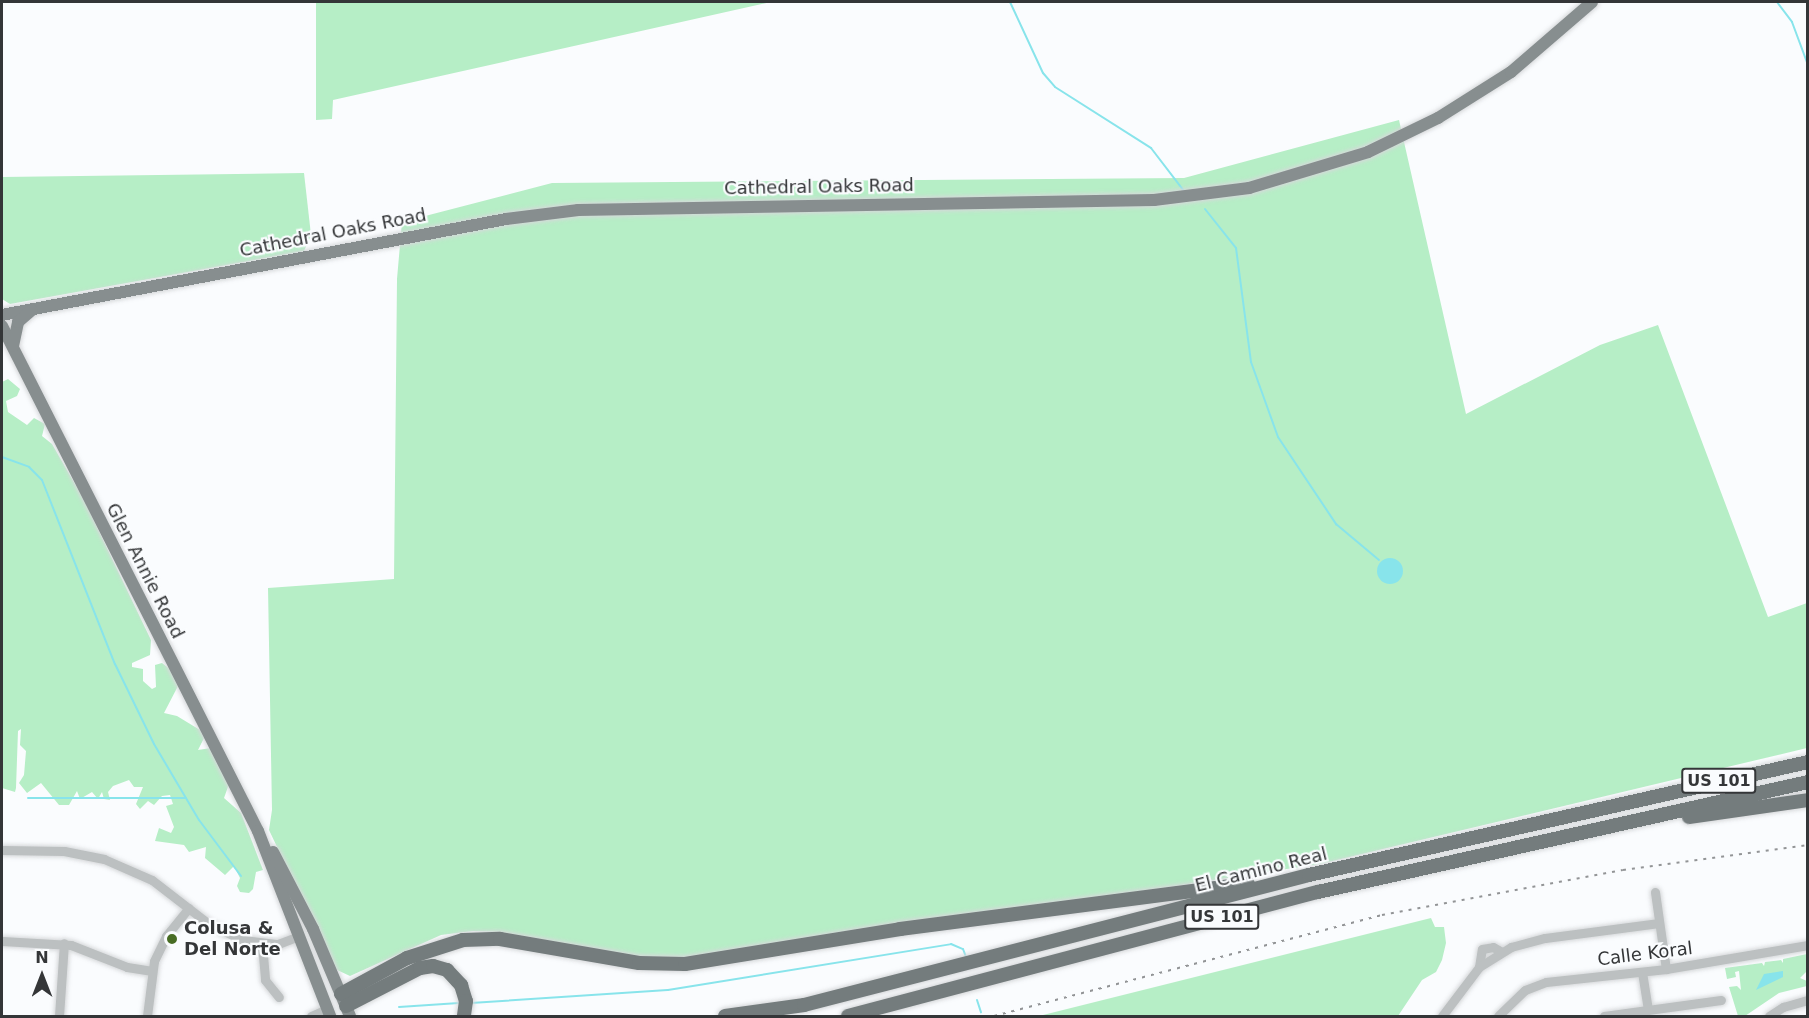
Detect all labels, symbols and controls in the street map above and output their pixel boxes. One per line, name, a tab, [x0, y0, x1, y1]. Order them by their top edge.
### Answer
street label: Cathedral Oaks Road	[724, 175, 914, 199]
street label: Cathedral Oaks Road	[238, 204, 428, 262]
street label: Glen Annie Road	[101, 500, 189, 642]
road number: US 101	[1680, 768, 1758, 794]
street label: El Camino Real	[1193, 843, 1329, 897]
road number: US 101	[1183, 904, 1261, 930]
place label: Colusa & Del Norte	[184, 918, 281, 960]
marker: Colusa & Del Norte	[165, 932, 179, 946]
street label: Calle Koral	[1596, 937, 1694, 971]
north arrow	[12, 946, 72, 1006]
text: N	[35, 948, 49, 967]

